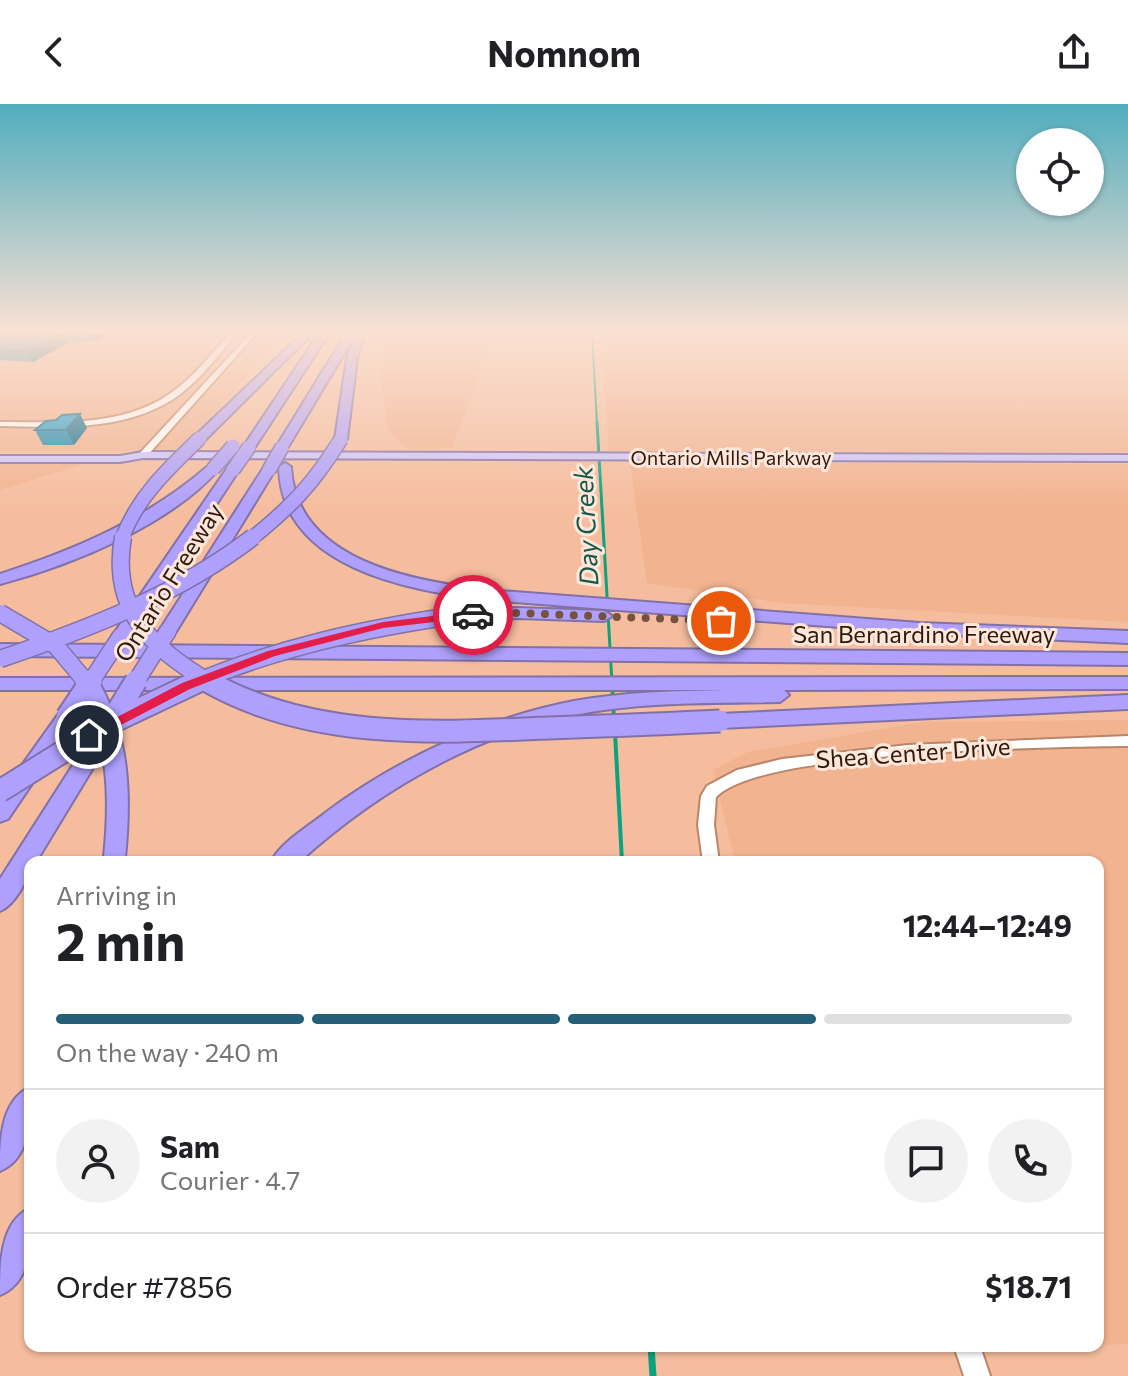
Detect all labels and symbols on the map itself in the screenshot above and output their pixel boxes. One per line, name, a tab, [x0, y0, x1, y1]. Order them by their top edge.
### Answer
street label: Ontario Mills Parkway	[631, 445, 831, 469]
water label: Day Creek	[566, 464, 604, 587]
street label: Ontario Freeway	[108, 497, 228, 667]
courier	[433, 575, 513, 655]
pin	[687, 587, 755, 655]
street label: San Bernardino Freeway	[793, 619, 1055, 648]
pin	[55, 701, 123, 769]
street label: Shea Center Drive	[815, 731, 1011, 773]

